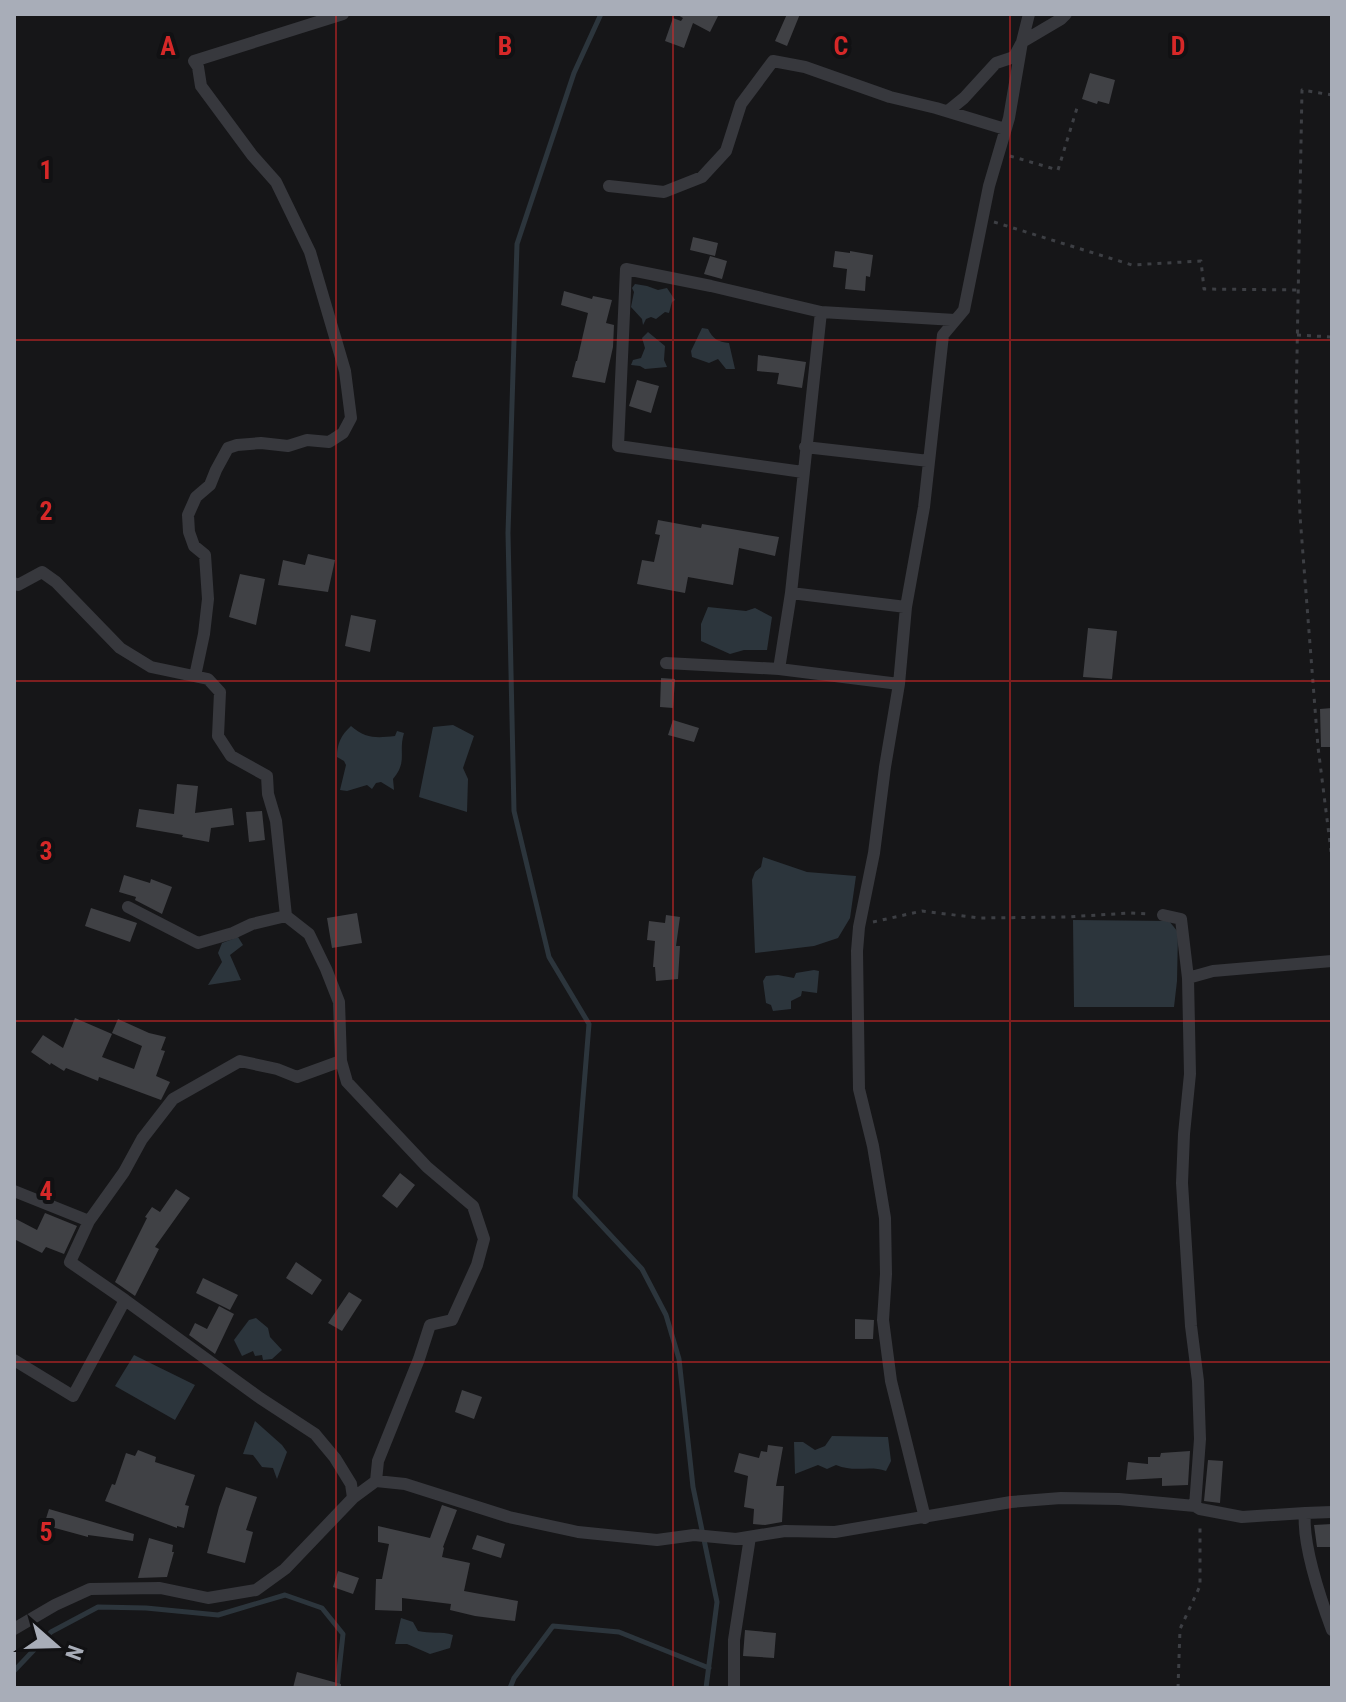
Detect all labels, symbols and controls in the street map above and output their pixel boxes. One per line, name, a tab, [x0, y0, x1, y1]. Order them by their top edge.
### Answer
text: A	[160, 31, 176, 61]
text: B	[498, 31, 512, 61]
text: C	[834, 31, 849, 61]
text: D	[1171, 31, 1185, 61]
text: 1	[39, 155, 53, 185]
text: 2	[39, 496, 53, 526]
text: 3	[39, 836, 53, 866]
text: 4	[39, 1176, 53, 1206]
text: 5	[39, 1517, 53, 1547]
north arrow	[16, 1606, 96, 1686]
text: N	[60, 1642, 88, 1663]

